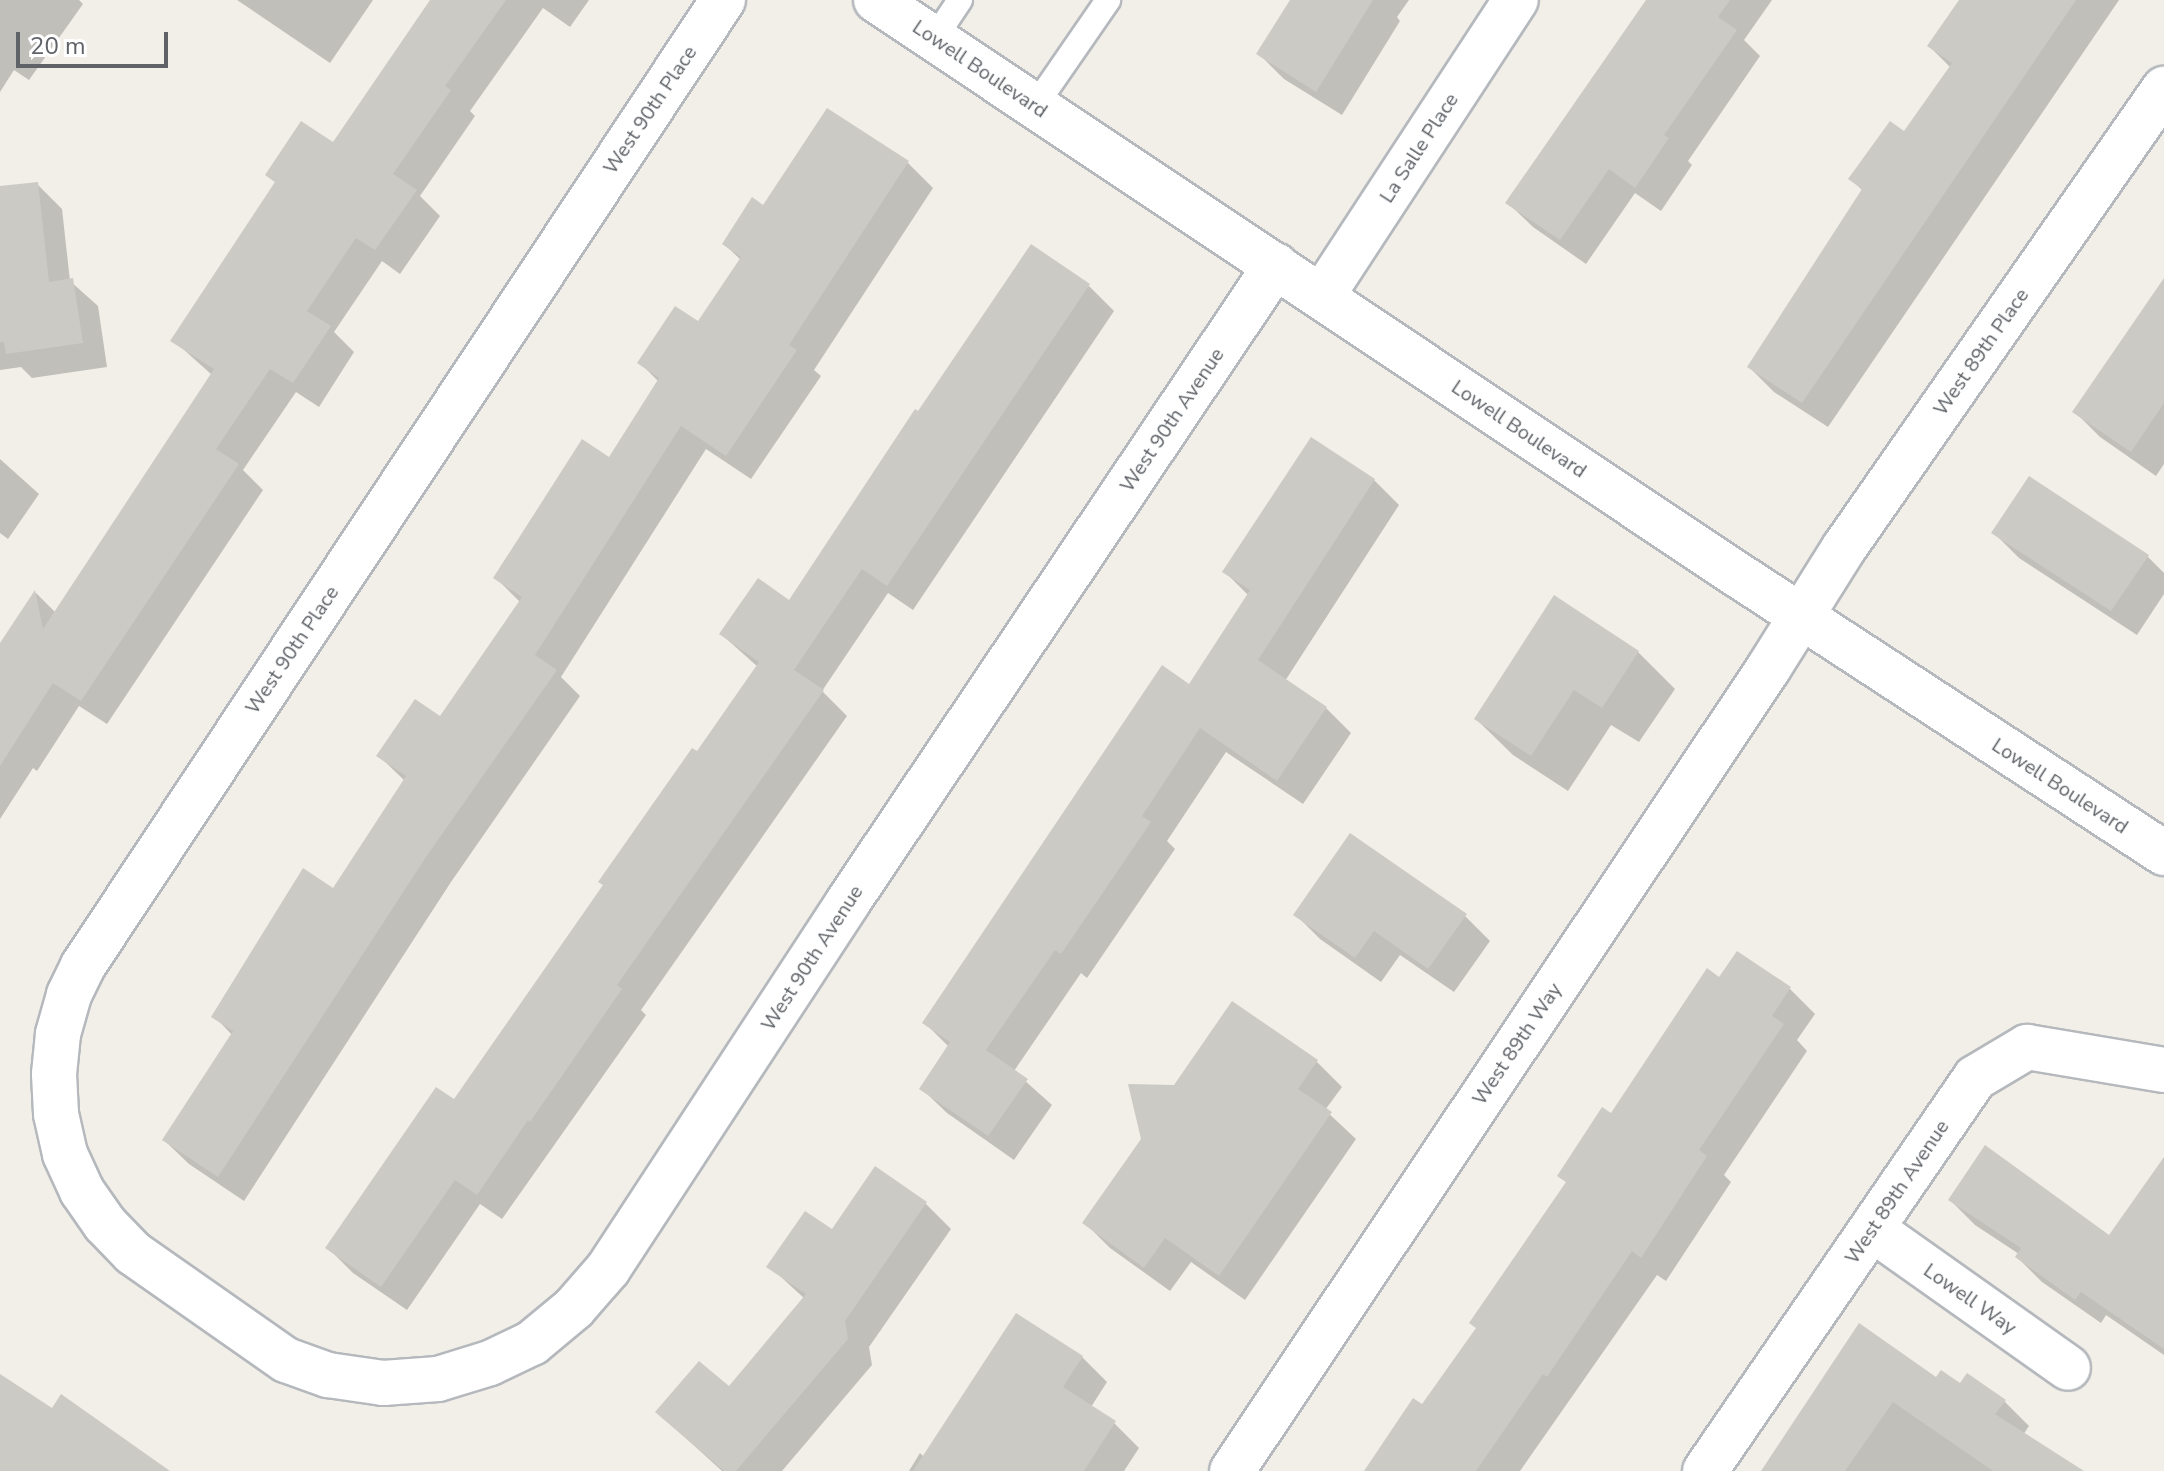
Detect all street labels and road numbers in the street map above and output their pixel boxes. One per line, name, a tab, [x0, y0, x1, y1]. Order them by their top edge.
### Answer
street label: Lowell Boulevard	[908, 15, 1052, 123]
street label: West 90th Place	[598, 41, 702, 179]
street label: La Salle Place	[1375, 89, 1463, 207]
street label: West 89th Place	[1928, 284, 2034, 420]
street label: West 90th Avenue	[1115, 343, 1229, 497]
street label: Lowell Boulevard	[1447, 375, 1591, 483]
street label: West 90th Place	[240, 581, 344, 719]
street label: Lowell Boulevard	[1987, 733, 2133, 839]
street label: West 90th Avenue	[756, 881, 868, 1035]
street label: West 89th Way	[1467, 978, 1567, 1110]
street label: West 89th Avenue	[1840, 1115, 1954, 1269]
street label: Lowell Way	[1919, 1258, 2021, 1340]

